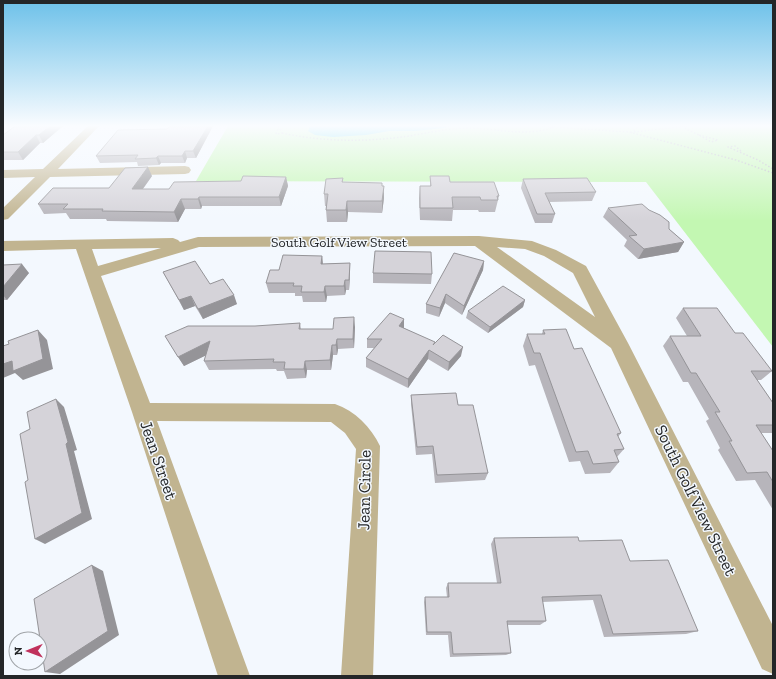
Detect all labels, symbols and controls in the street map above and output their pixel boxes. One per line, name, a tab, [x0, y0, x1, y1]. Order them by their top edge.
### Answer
street label: South Golf View Street	[271, 234, 408, 251]
street label: Jean Street	[136, 418, 182, 503]
street label: South Golf View Street	[651, 421, 741, 579]
street label: Jean Circle	[353, 450, 375, 530]
north arrow	[8, 631, 48, 671]
text: N	[12, 646, 25, 655]

